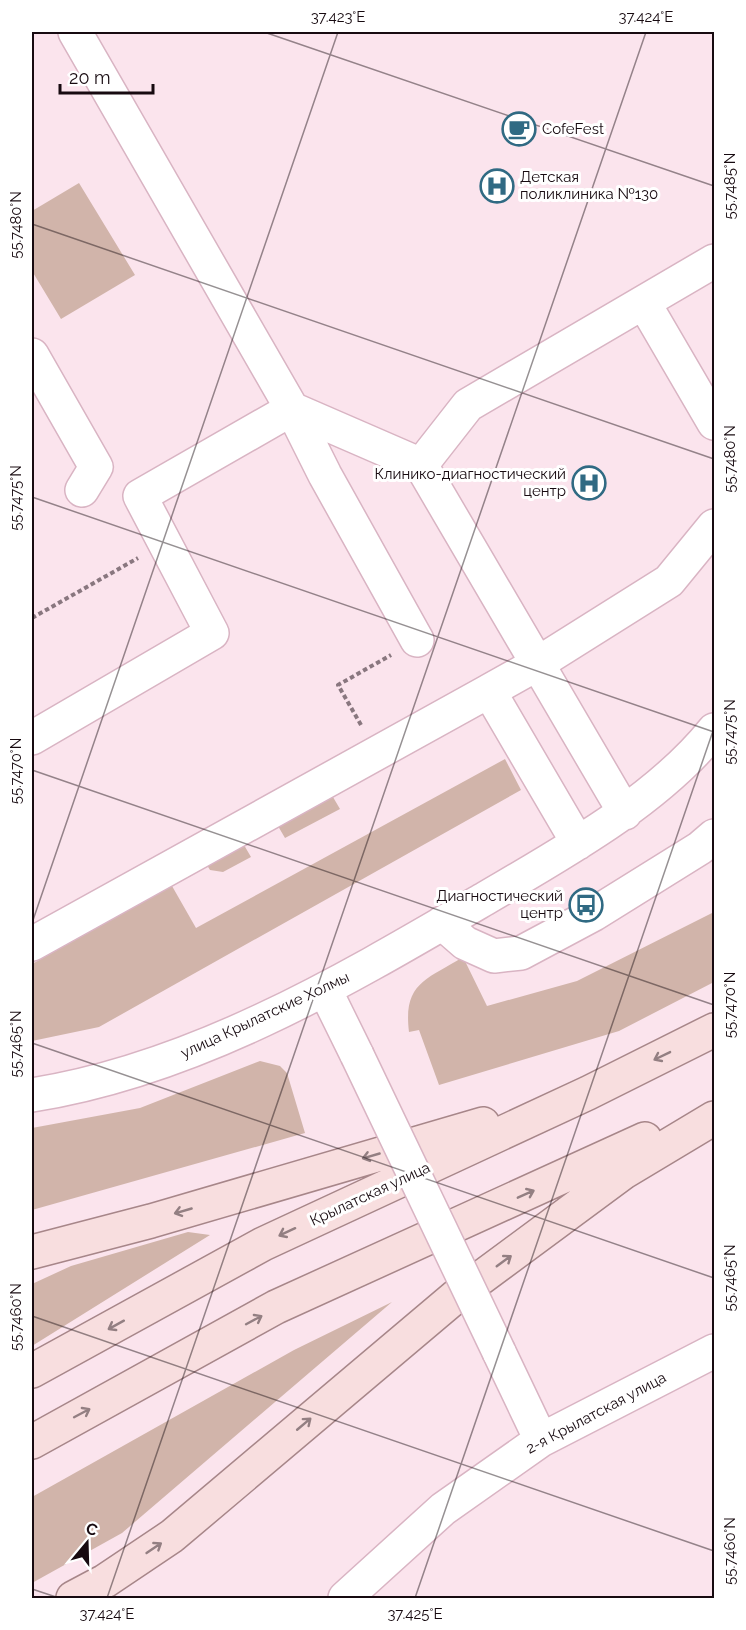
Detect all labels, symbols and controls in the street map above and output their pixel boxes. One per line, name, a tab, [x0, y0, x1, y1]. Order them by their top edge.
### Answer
text: 37.423°E	[311, 8, 365, 26]
text: 37.424°E	[619, 8, 673, 26]
scale bar	[60, 57, 153, 95]
text: 20 m	[69, 67, 111, 88]
cafe icon: CofeFest	[501, 111, 537, 147]
place label: CofeFest	[542, 120, 604, 138]
text: 55.7485°N	[721, 153, 739, 219]
hospital icon: Детская поликлиника №130	[479, 168, 515, 204]
place label: Детская поликлиника №130	[520, 168, 658, 203]
text: 55.7480°N	[7, 191, 25, 259]
text: 55.7480°N	[721, 425, 739, 493]
text: 55.7475°N	[7, 465, 25, 531]
place label: Клинико-диагностический центр	[375, 465, 566, 500]
hospital icon: Клинико-диагностический центр	[571, 465, 607, 501]
text: 55.7475°N	[721, 699, 739, 765]
text: 55.7470°N	[7, 738, 25, 804]
place label: Диагностический центр	[436, 887, 563, 922]
bus stop icon: Диагностический центр	[568, 887, 604, 923]
street label: улица Крылатские Холмы	[178, 968, 352, 1062]
text: 55.7470°N	[721, 972, 739, 1038]
text: 55.7465°N	[7, 1010, 25, 1078]
one-way arrow	[654, 1051, 672, 1062]
one-way arrow	[361, 1151, 380, 1162]
street label: Крылатская улица	[307, 1158, 433, 1230]
one-way arrow	[516, 1188, 534, 1199]
one-way arrow	[174, 1206, 193, 1217]
one-way arrow	[279, 1227, 297, 1239]
text: 55.7465°N	[721, 1244, 739, 1312]
one-way arrow	[495, 1255, 511, 1267]
text: 55.7460°N	[7, 1283, 25, 1351]
one-way arrow	[244, 1314, 262, 1325]
one-way arrow	[108, 1319, 125, 1331]
street label: 2-я Крылатская улица	[523, 1368, 669, 1458]
one-way arrow	[73, 1407, 90, 1419]
one-way arrow	[296, 1417, 311, 1431]
north arrow	[57, 1513, 117, 1573]
text: 55.7460°N	[721, 1517, 739, 1585]
text: С	[83, 1519, 100, 1540]
one-way arrow	[145, 1542, 162, 1554]
text: 37.424°E	[80, 1605, 134, 1623]
text: 37.425°E	[387, 1605, 443, 1623]

